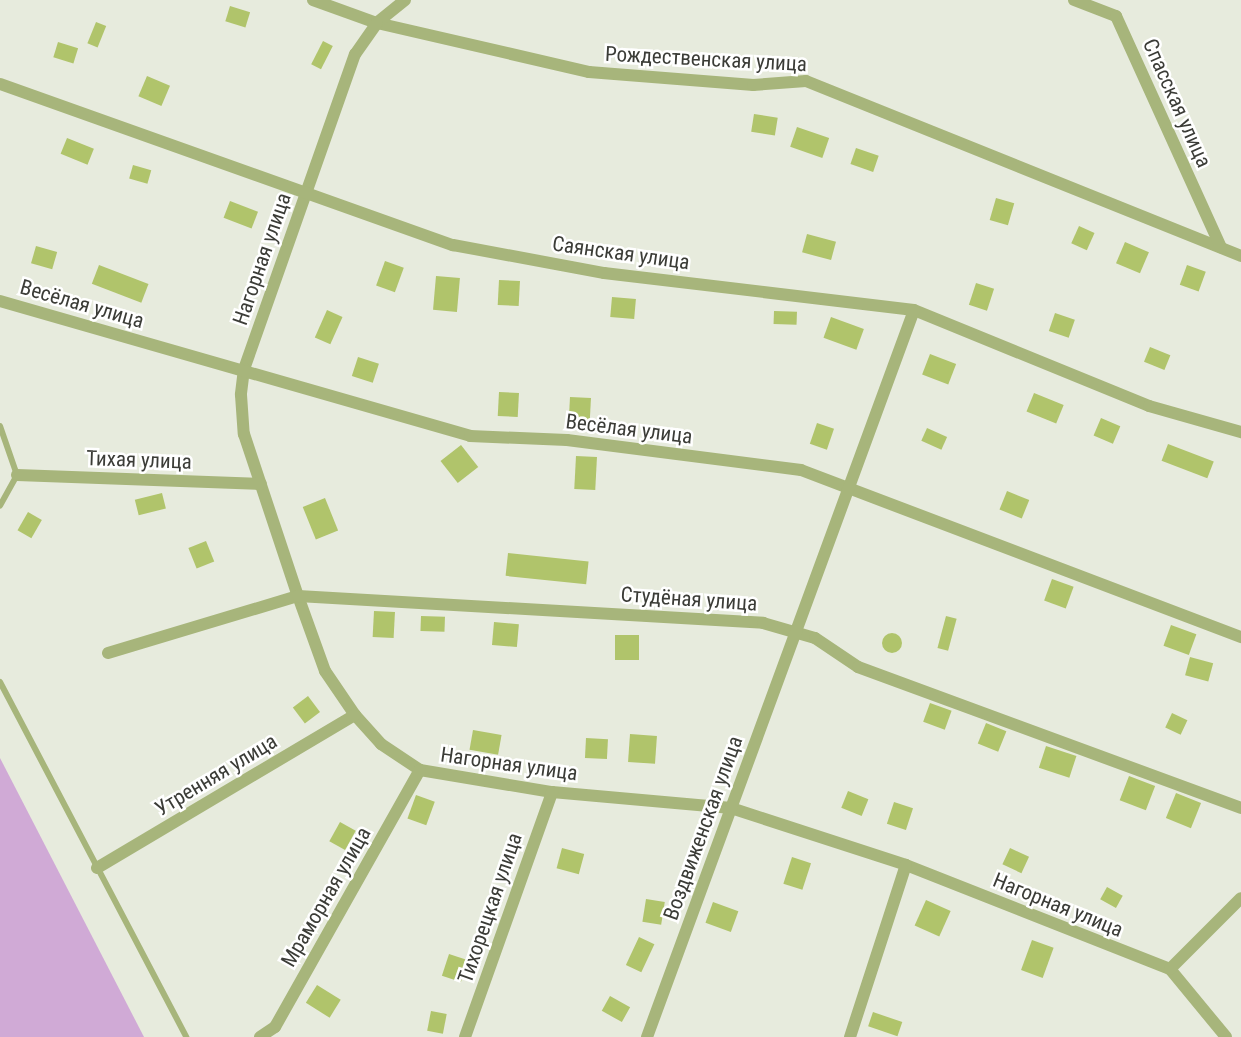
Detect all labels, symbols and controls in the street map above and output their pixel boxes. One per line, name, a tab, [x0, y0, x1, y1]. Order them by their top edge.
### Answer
street label: Спасская улица	[1137, 35, 1217, 171]
street label: Рождественская улица	[604, 41, 808, 77]
street label: Нагорная улица	[228, 190, 296, 328]
street label: Саянская улица	[551, 231, 691, 275]
street label: Весёлая улица	[17, 274, 147, 334]
street label: Весёлая улица	[564, 409, 694, 449]
street label: Тихая улица	[86, 446, 192, 474]
street label: Студёная улица	[620, 582, 758, 616]
street label: Утренняя улица	[150, 729, 282, 821]
street label: Воздвиженская улица	[658, 733, 748, 923]
street label: Нагорная улица	[439, 742, 579, 786]
street label: Мраморная улица	[276, 823, 376, 971]
street label: Тихорецкая улица	[452, 830, 528, 986]
street label: Нагорная улица	[989, 867, 1127, 943]

